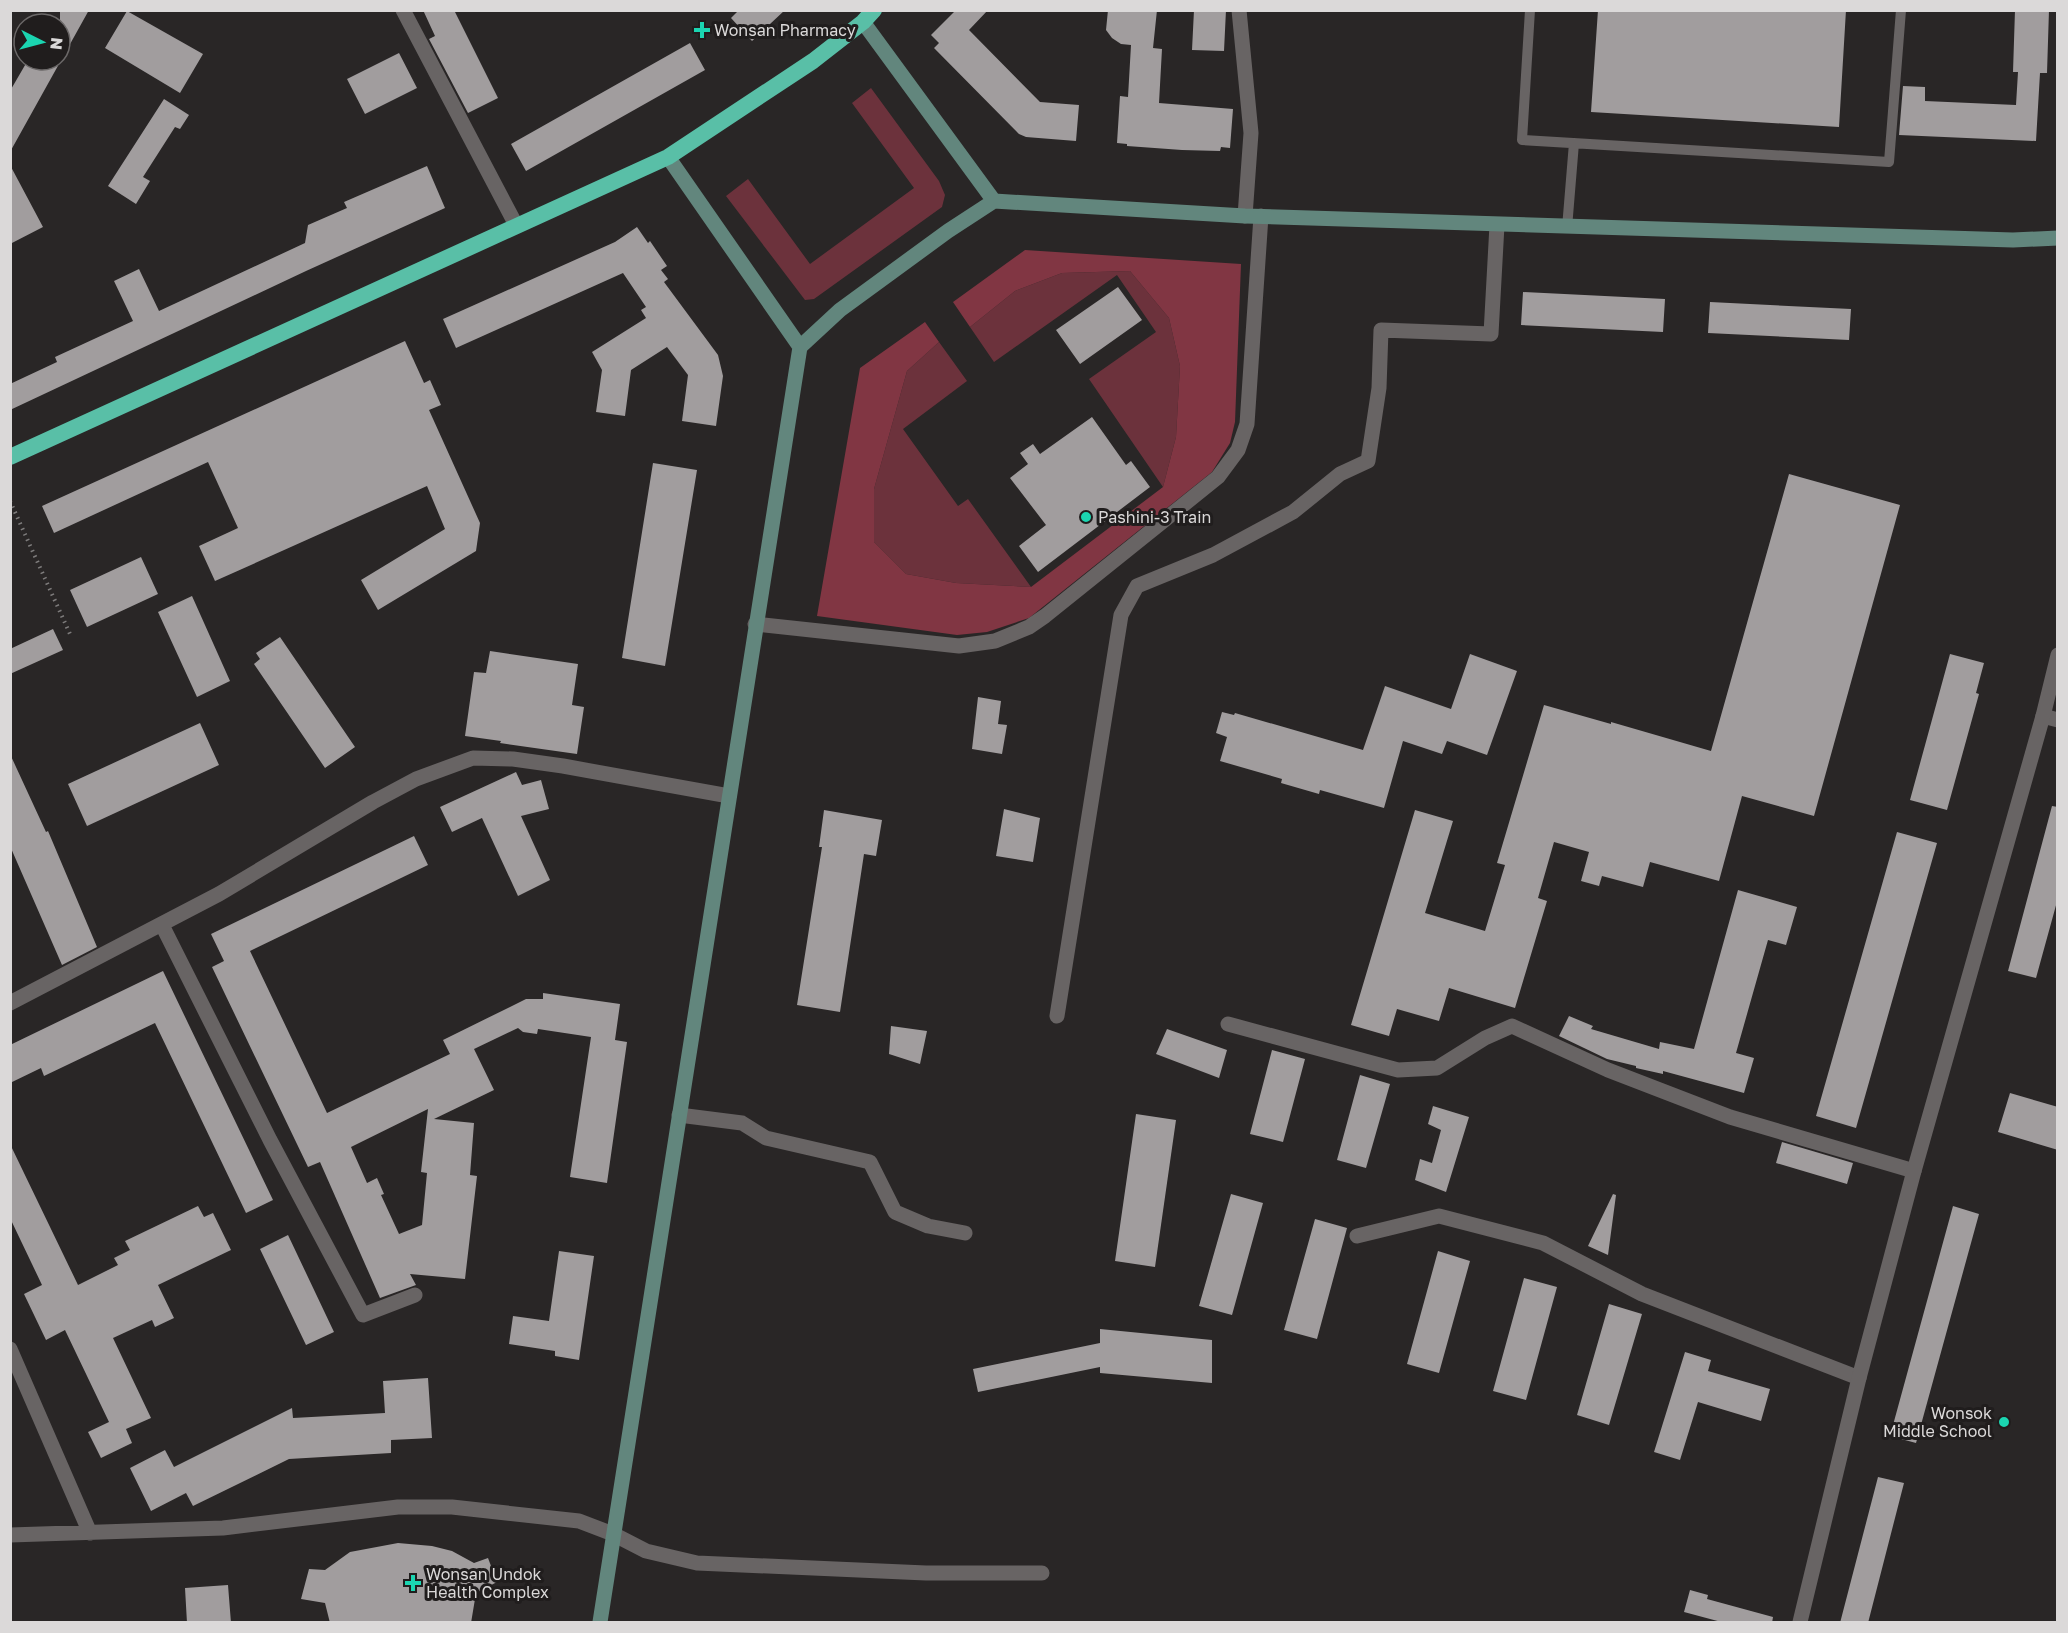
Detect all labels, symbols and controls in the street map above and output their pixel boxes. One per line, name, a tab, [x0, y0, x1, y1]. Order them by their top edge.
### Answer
north arrow	[12, 12, 72, 72]
place label: Wonsan Pharmacy	[714, 20, 856, 40]
marker: Wonsan Pharmacy	[695, 23, 709, 37]
text: N	[46, 36, 67, 51]
place label: Pashini-3 Train	[1098, 507, 1211, 527]
marker: Pashini-3 Train	[1079, 510, 1093, 524]
place label: Wonsok Middle School	[1883, 1403, 1992, 1441]
marker: Wonsok Middle School	[1997, 1415, 2011, 1429]
place label: Wonsan Undok Health Complex	[426, 1564, 549, 1602]
marker: Wonsan Undok Health Complex	[404, 1574, 422, 1592]

